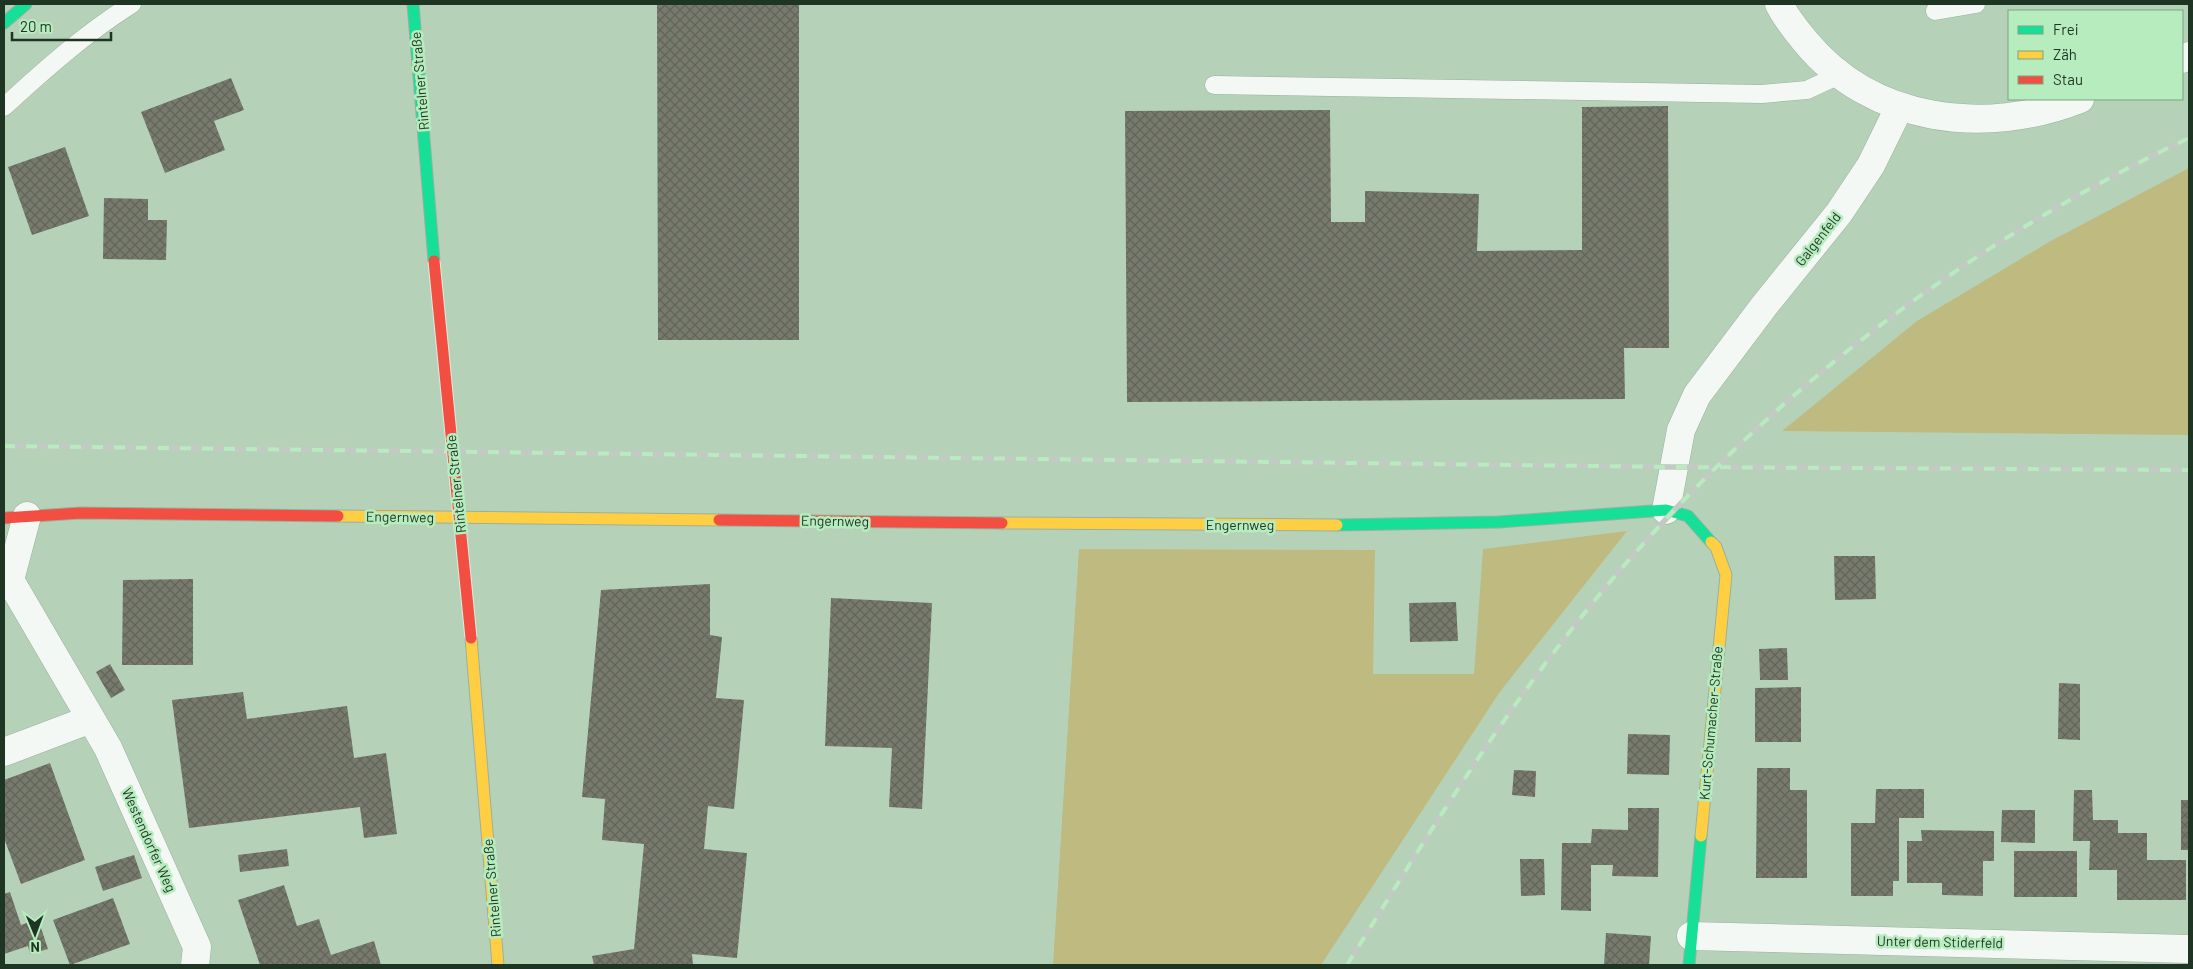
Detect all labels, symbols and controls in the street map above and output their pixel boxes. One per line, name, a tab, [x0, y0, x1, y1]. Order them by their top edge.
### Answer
scale bar	[12, 10, 111, 42]
legend	[2008, 10, 2183, 100]
text: 20 m	[20, 17, 52, 35]
text: Frei	[2053, 20, 2079, 38]
street label: Rintelner Straße	[407, 31, 432, 131]
text: Zäh	[2053, 45, 2077, 63]
text: Stau	[2053, 70, 2083, 88]
street label: Galgenfeld	[1791, 208, 1844, 269]
street label: Rintelner Straße	[442, 434, 469, 534]
street label: Engernweg	[366, 507, 434, 526]
street label: Engernweg	[801, 511, 869, 530]
street label: Engernweg	[1206, 516, 1274, 533]
street label: Kurt-Schumacher-Straße	[1695, 645, 1726, 801]
street label: Westendorfer Weg	[119, 785, 180, 895]
street label: Rintelner Straße	[479, 838, 504, 938]
north arrow	[10, 909, 60, 959]
street label: Unter dem Stiderfeld	[1877, 932, 2003, 951]
text: N	[30, 939, 40, 956]

